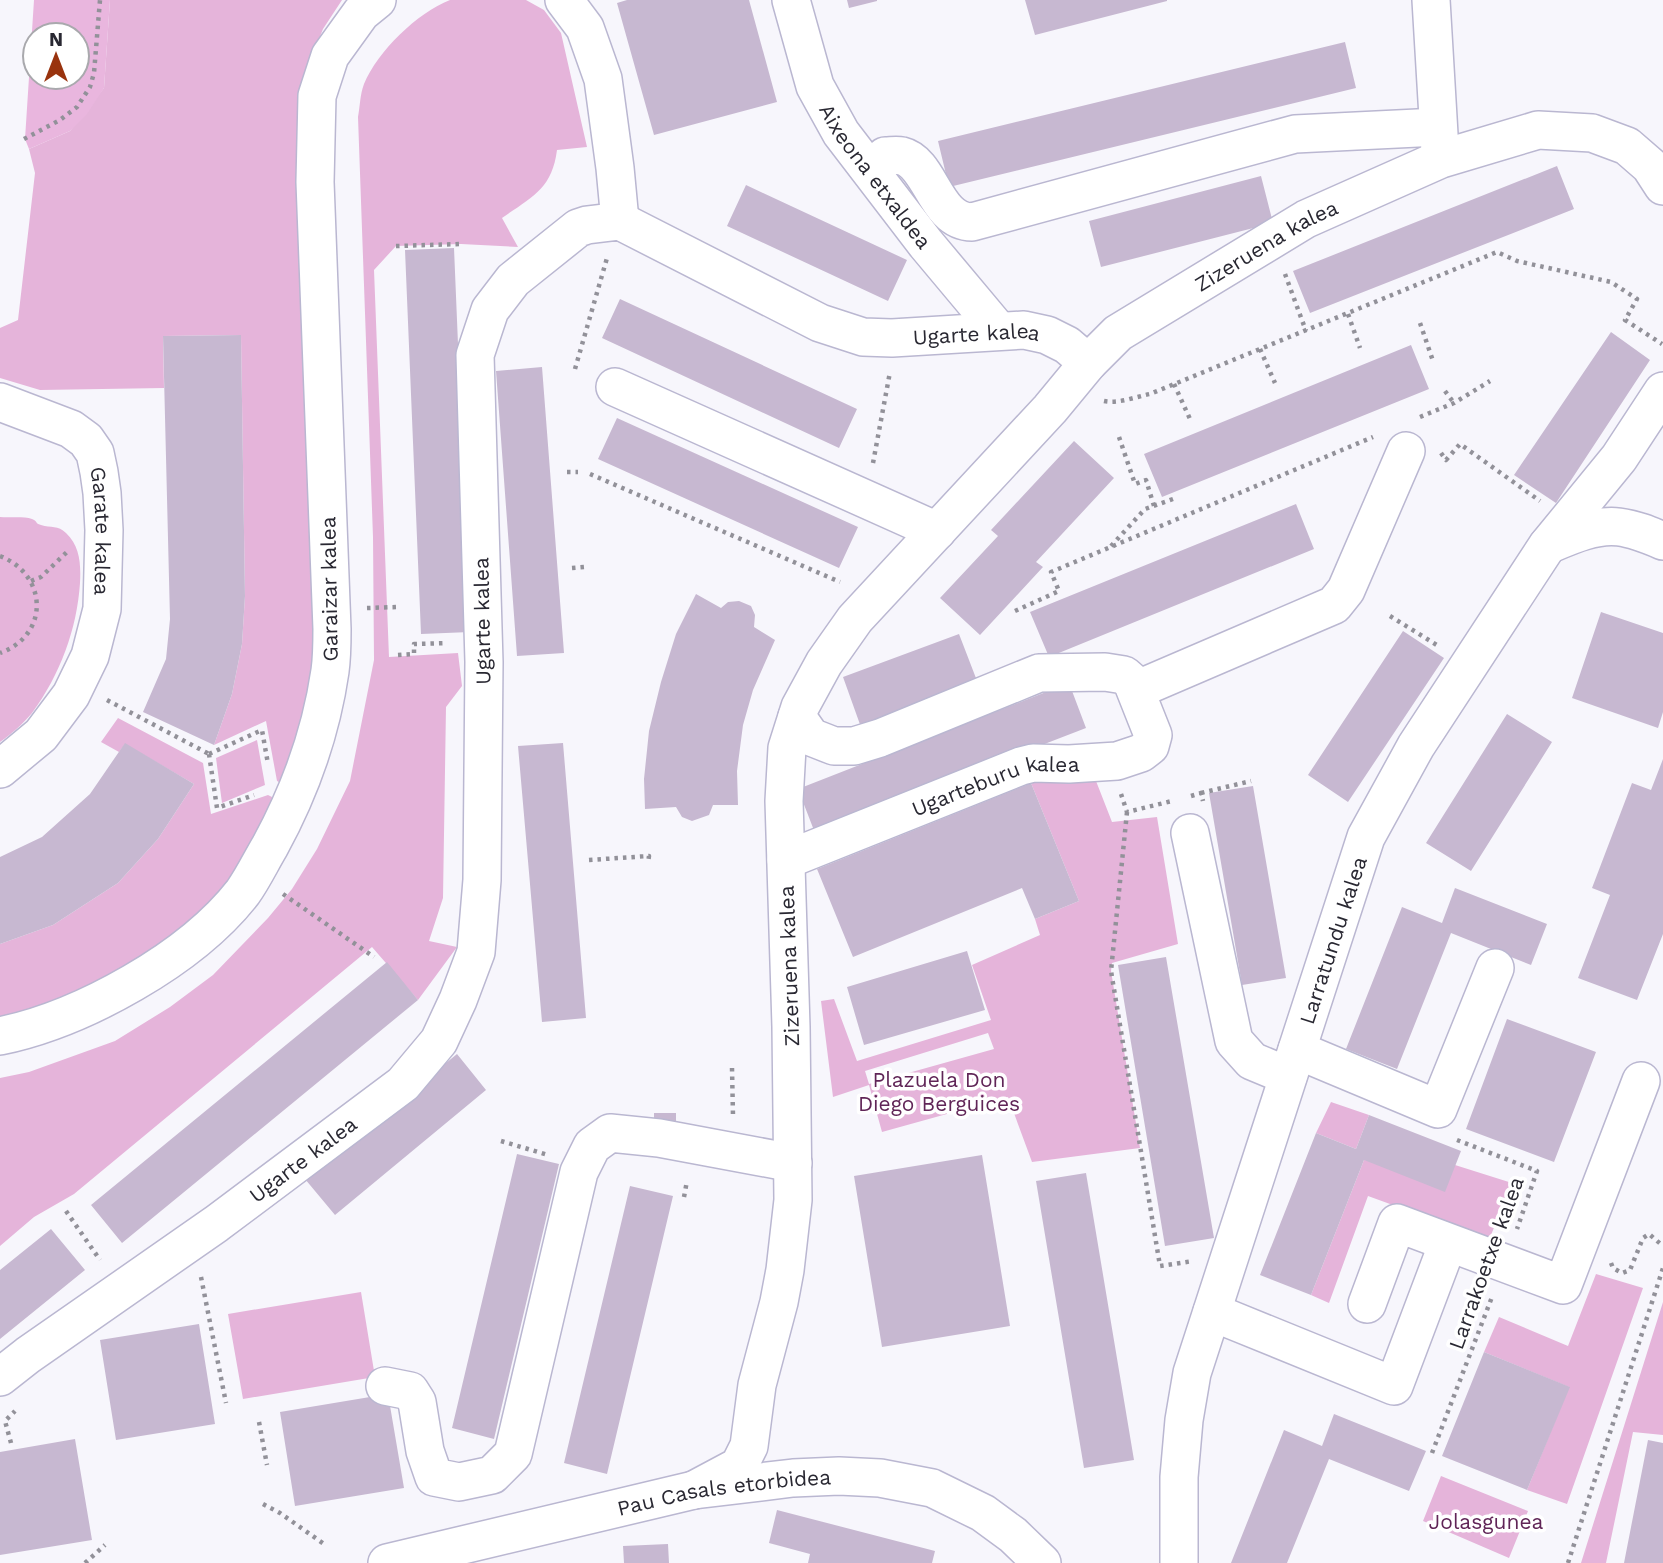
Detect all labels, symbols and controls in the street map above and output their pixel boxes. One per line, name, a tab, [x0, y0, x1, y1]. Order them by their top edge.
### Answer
north arrow	[21, 21, 91, 91]
text: N	[49, 28, 63, 51]
street label: Aixeona etxaldea	[815, 99, 937, 253]
street label: Zizeruena kalea	[1190, 194, 1342, 296]
street label: Ugarte kalea	[912, 317, 1043, 349]
street label: Garate kalea	[86, 465, 117, 596]
street label: Garaizar kalea	[315, 516, 343, 662]
street label: Ugarte kalea	[468, 557, 496, 685]
street label: Ugarteburu kalea	[908, 750, 1080, 821]
street label: Larratundu kalea	[1294, 853, 1371, 1027]
street label: Zizeruena kalea	[774, 885, 804, 1047]
park label: Plazuela Don Diego Berguices	[858, 1067, 1020, 1116]
street label: Ugarte kalea	[244, 1111, 361, 1207]
street label: Larrakoetxe kalea	[1443, 1173, 1529, 1353]
street label: Pau Casals etorbidea	[614, 1464, 832, 1520]
park label: Jolasgunea	[1429, 1509, 1544, 1534]

